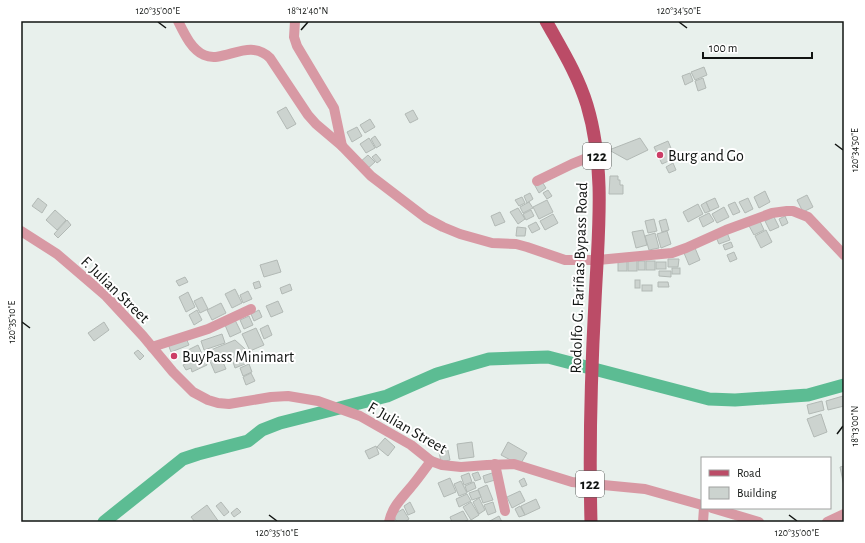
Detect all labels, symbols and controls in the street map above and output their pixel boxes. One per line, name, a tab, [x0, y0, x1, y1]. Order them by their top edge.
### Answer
text: 120°35'00"E	[136, 6, 180, 16]
text: 18°12'40"N	[288, 6, 328, 16]
text: 120°34'50"E	[657, 6, 701, 16]
scale bar	[703, 34, 812, 60]
text: 100 m	[709, 42, 737, 54]
text: 120°34'50"E	[850, 128, 860, 172]
road number: 122	[583, 143, 611, 169]
place label: Burg and Go	[668, 148, 744, 164]
marker: Burg and Go	[655, 150, 665, 160]
street label: Rodolfo G. Fariñas Bypass Road	[568, 182, 591, 374]
street label: F. Julian Street	[78, 253, 153, 326]
text: 120°35'10"E	[7, 301, 17, 343]
place label: BuyPass Minimart	[182, 349, 294, 366]
marker: BuyPass Minimart	[169, 351, 179, 361]
street label: F. Julian Street	[365, 399, 450, 457]
text: 18°13'00"N	[850, 406, 860, 446]
legend	[701, 457, 831, 509]
text: Road	[737, 467, 761, 479]
road number: 122	[576, 471, 604, 497]
text: Building	[737, 487, 777, 499]
text: 120°35'10"E	[256, 528, 298, 538]
text: 120°35'00"E	[775, 528, 819, 538]

